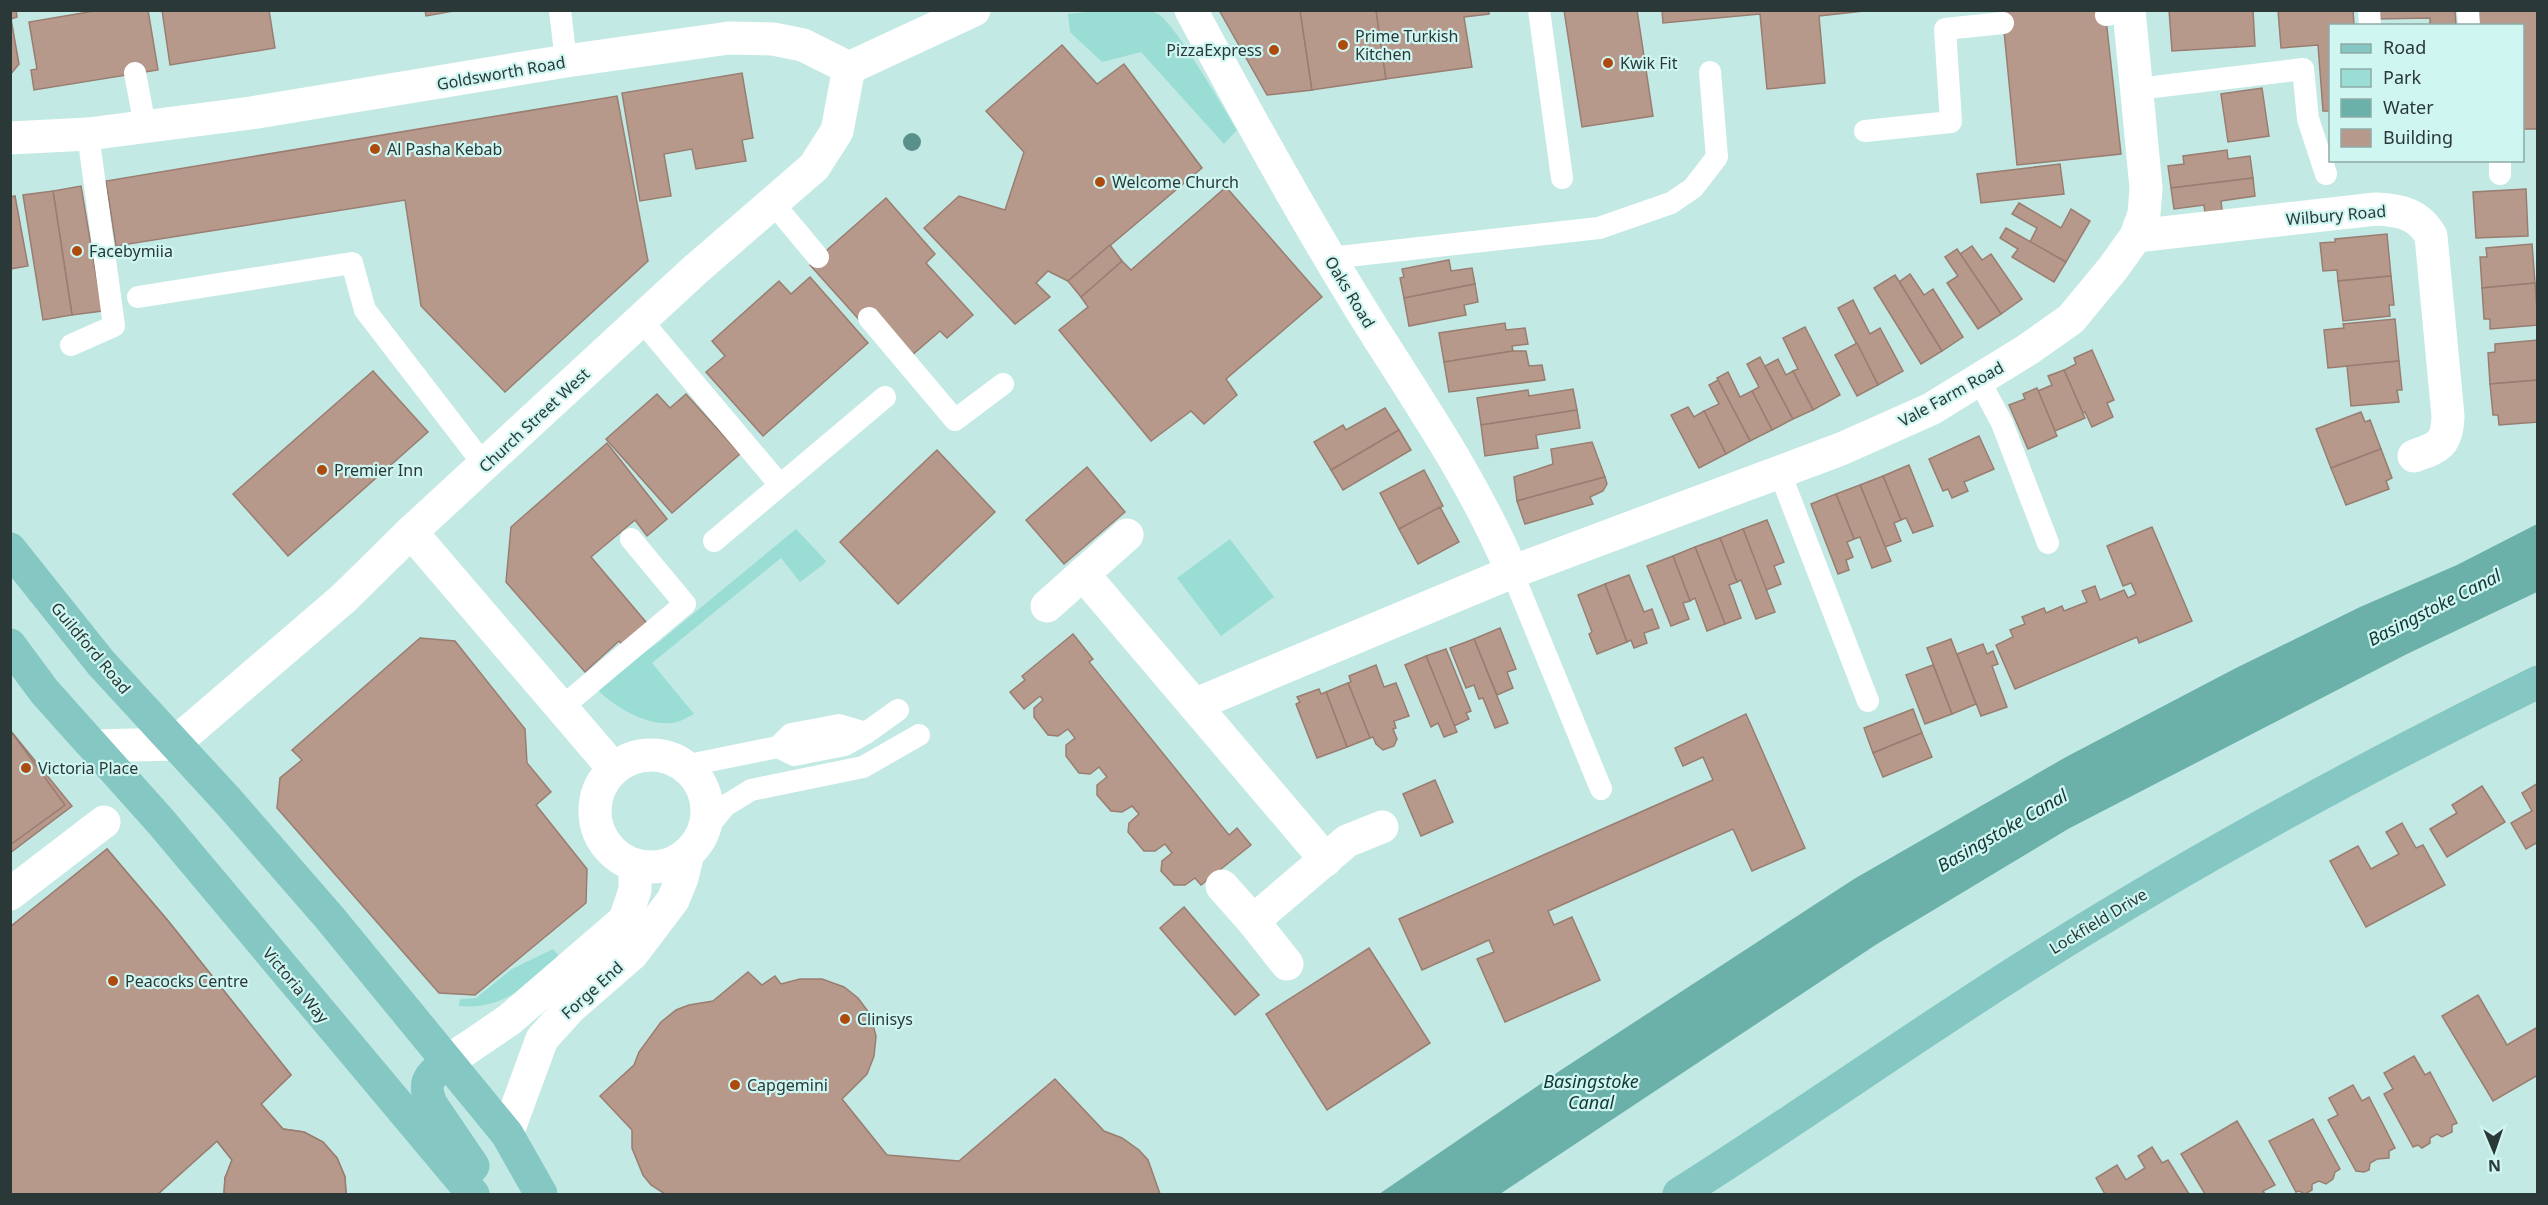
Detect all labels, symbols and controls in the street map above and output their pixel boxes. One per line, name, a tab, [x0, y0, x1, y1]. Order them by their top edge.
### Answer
legend	[2329, 24, 2524, 162]
place label: Prime Turkish Kitchen	[1355, 25, 1458, 65]
text: Road	[2383, 35, 2426, 59]
marker: Prime Turkish Kitchen	[1336, 38, 1350, 52]
place label: PizzaExpress	[1166, 39, 1262, 61]
marker: PizzaExpress	[1267, 43, 1281, 57]
street label: Goldsworth Road	[435, 51, 567, 95]
place label: Kwik Fit	[1620, 52, 1678, 74]
marker: Kwik Fit	[1601, 56, 1615, 70]
text: Park	[2383, 65, 2421, 89]
text: Water	[2383, 95, 2434, 119]
text: Building	[2383, 125, 2453, 149]
place label: Al Pasha Kebab	[387, 138, 502, 160]
marker: Al Pasha Kebab	[368, 142, 382, 156]
place label: Welcome Church	[1112, 171, 1239, 193]
marker: Welcome Church	[1093, 175, 1107, 189]
street label: Wilbury Road	[2285, 200, 2387, 230]
place label: Facebymiia	[89, 240, 173, 262]
marker: Facebymiia	[70, 244, 84, 258]
street label: Oaks Road	[1320, 252, 1380, 332]
street label: Vale Farm Road	[1894, 356, 2008, 432]
street label: Church Street West	[474, 363, 594, 477]
place label: Premier Inn	[334, 459, 423, 481]
marker: Premier Inn	[315, 463, 329, 477]
water label: Basingstoke Canal	[2363, 563, 2505, 651]
street label: Guildford Road	[46, 597, 136, 699]
place label: Victoria Place	[38, 757, 138, 779]
marker: Victoria Place	[19, 761, 33, 775]
water label: Basingstoke Canal	[1933, 783, 2072, 877]
street label: Lockfield Drive	[2045, 883, 2151, 959]
street label: Victoria Way	[258, 943, 335, 1028]
street label: Forge End	[556, 956, 628, 1024]
place label: Peacocks Centre	[125, 970, 248, 992]
marker: Peacocks Centre	[106, 974, 120, 988]
place label: Clinisys	[857, 1008, 913, 1030]
marker: Clinisys	[838, 1012, 852, 1026]
water label: Basingstoke Canal	[1543, 1069, 1639, 1114]
place label: Capgemini	[747, 1074, 828, 1096]
marker: Capgemini	[728, 1078, 742, 1092]
north arrow	[2464, 1121, 2524, 1181]
text: N	[2488, 1155, 2501, 1177]

